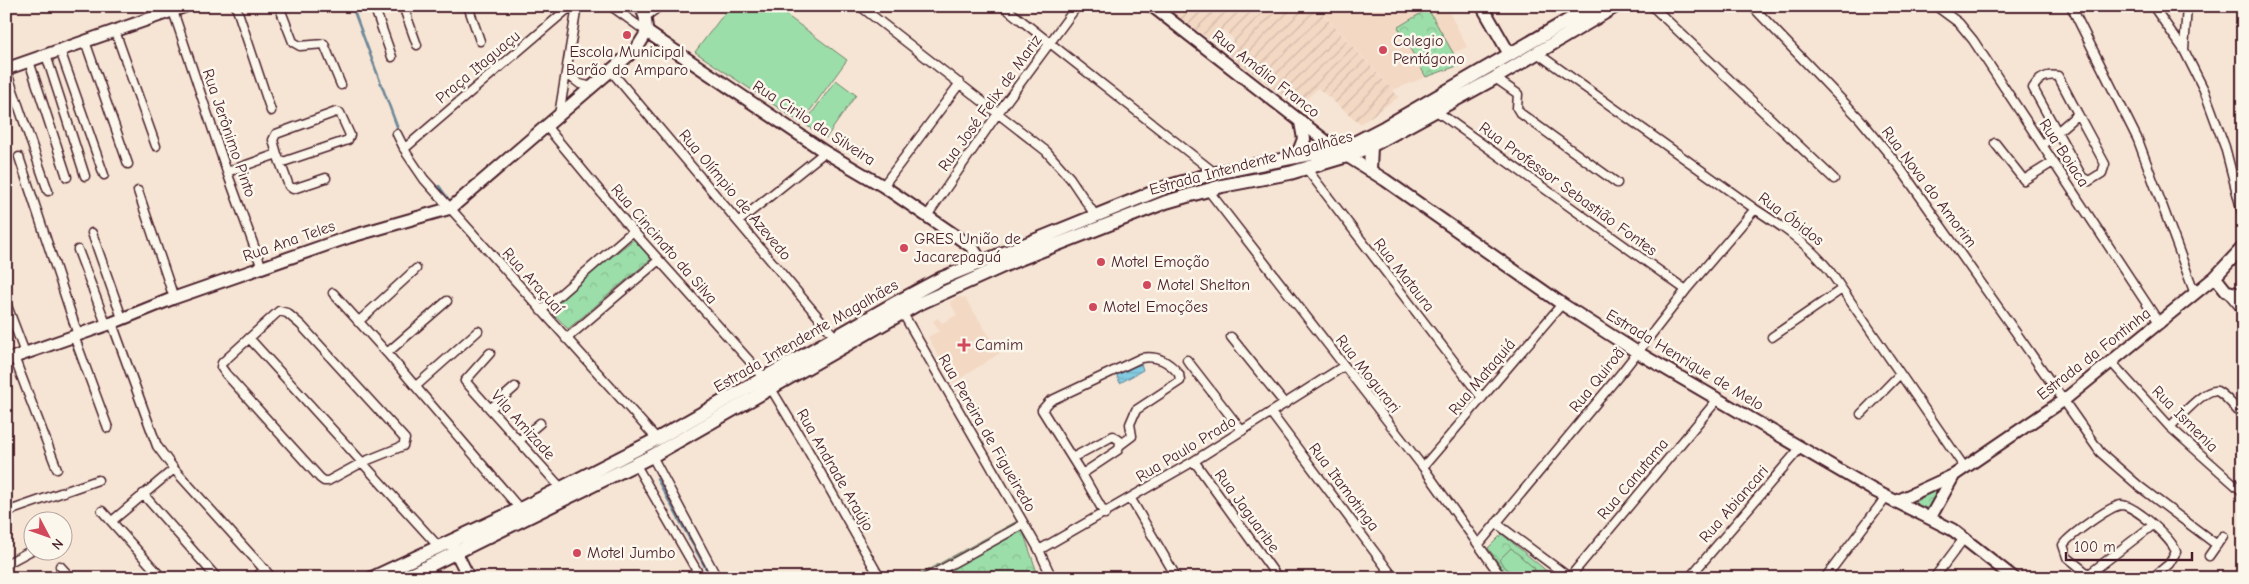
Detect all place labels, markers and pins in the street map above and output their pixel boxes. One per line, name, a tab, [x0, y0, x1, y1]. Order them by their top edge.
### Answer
marker: Escola Municipal Barão do Amparo	[621, 29, 633, 41]
place label: Colegio Pentágono	[1393, 32, 1465, 68]
place label: Escola Municipal Barão do Amparo	[566, 43, 688, 79]
marker: Colegio Pentágono	[1377, 44, 1389, 56]
place label: GRES União de Jacarepaguá	[914, 230, 1021, 266]
marker: GRES União de Jacarepaguá	[898, 242, 910, 254]
place label: Motel Emoção	[1111, 253, 1209, 271]
marker: Motel Emoção	[1095, 256, 1107, 268]
place label: Motel Shelton	[1157, 276, 1250, 294]
marker: Motel Shelton	[1141, 279, 1153, 291]
place label: Motel Emoções	[1103, 298, 1208, 316]
marker: Motel Emoções	[1087, 301, 1099, 313]
place label: Camim	[975, 336, 1023, 354]
marker: Camim	[957, 338, 971, 352]
place label: Motel Jumbo	[587, 544, 675, 562]
marker: Motel Jumbo	[571, 547, 583, 559]

